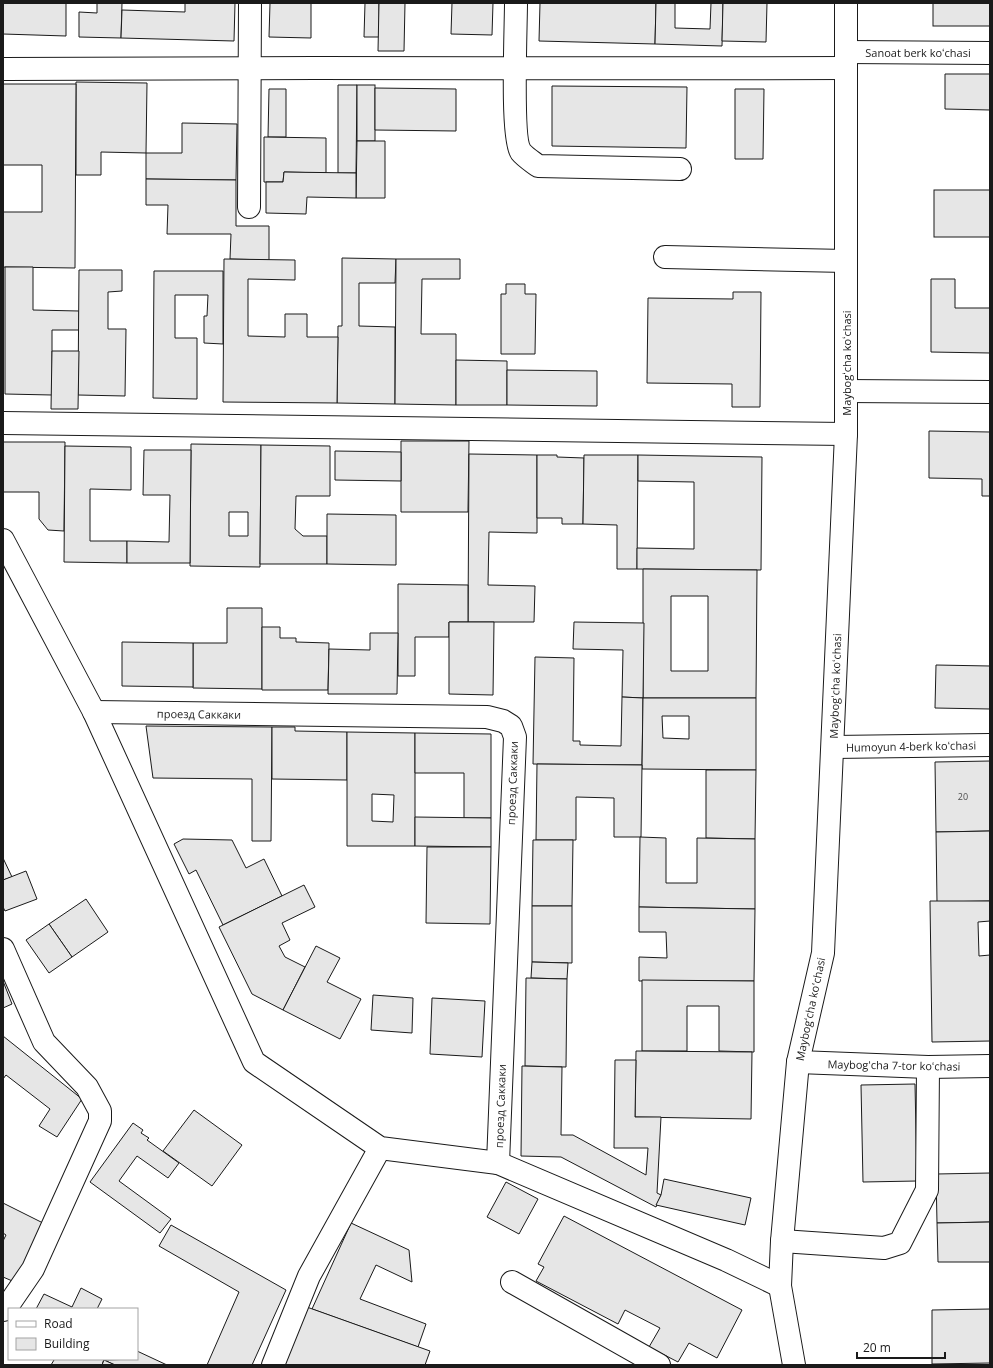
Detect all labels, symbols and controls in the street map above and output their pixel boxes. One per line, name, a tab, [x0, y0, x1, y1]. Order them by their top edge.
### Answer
street label: Sanoat berk koʻchasi	[865, 45, 971, 60]
street label: Maybogʻcha koʻchasi	[839, 310, 854, 416]
street label: Maybogʻcha koʻchasi	[826, 633, 844, 739]
street label: проезд Саккаки	[157, 705, 241, 721]
street label: Humoyun 4-berk koʻchasi	[846, 737, 976, 755]
street label: проезд Саккаки	[503, 741, 521, 825]
house number: 20	[958, 790, 968, 803]
street label: Maybogʻcha koʻchasi	[792, 956, 828, 1062]
street label: Maybogʻcha 7-tor koʻchasi	[827, 1056, 961, 1074]
street label: проезд Саккаки	[491, 1064, 509, 1148]
legend	[8, 1308, 138, 1360]
text: Road	[44, 1315, 73, 1332]
scale bar	[857, 1334, 945, 1360]
text: Building	[44, 1335, 90, 1352]
text: 20 m	[863, 1339, 891, 1356]

